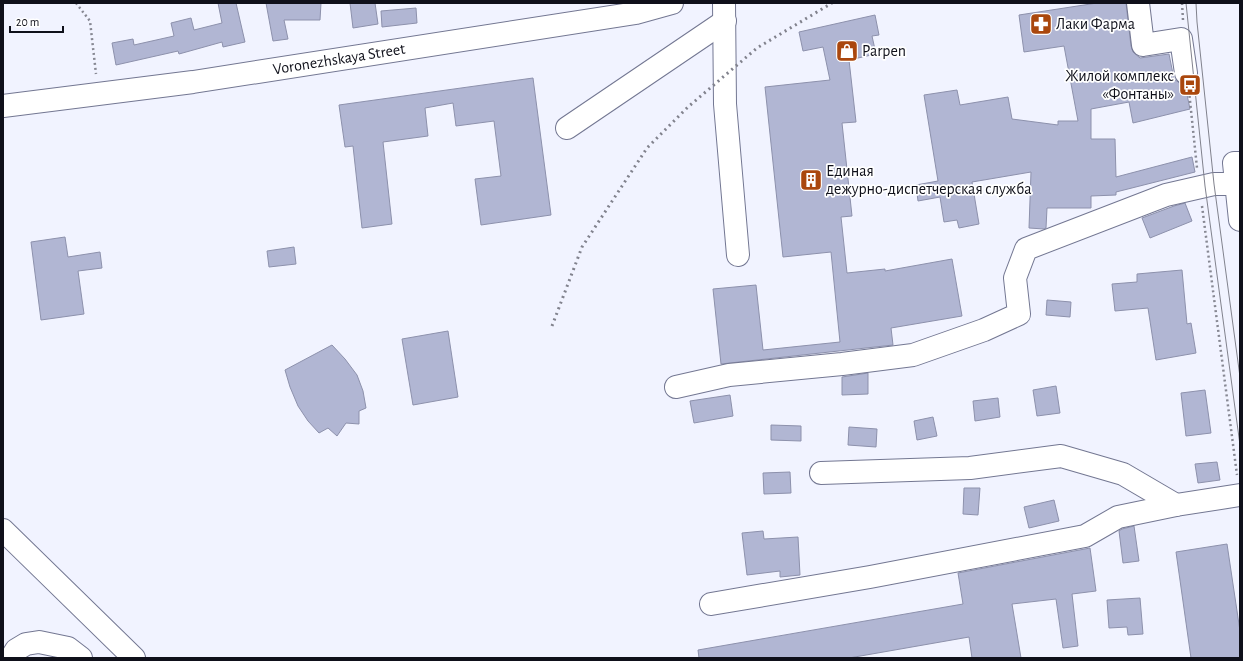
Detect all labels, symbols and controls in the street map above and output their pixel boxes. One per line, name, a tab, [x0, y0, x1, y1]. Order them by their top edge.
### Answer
scale bar	[10, 8, 63, 34]
pharmacy icon: Лаки Фарма	[1028, 11, 1054, 37]
text: 20 m	[16, 16, 39, 28]
place label: Лаки Фарма	[1056, 16, 1135, 32]
shop icon: Parpen	[834, 38, 860, 64]
street label: Voronezhskaya Street	[272, 41, 406, 78]
place label: Parpen	[862, 43, 906, 59]
place label: Жилой комплекс «Фонтаны»	[1065, 68, 1174, 102]
bus stop icon: Жилой комплекс «Фонтаны»	[1177, 72, 1203, 98]
place label: Единая дежурно-диспетчерская служба	[826, 163, 1031, 198]
building icon: Единая дежурно-диспетчерская служба	[798, 167, 824, 193]

